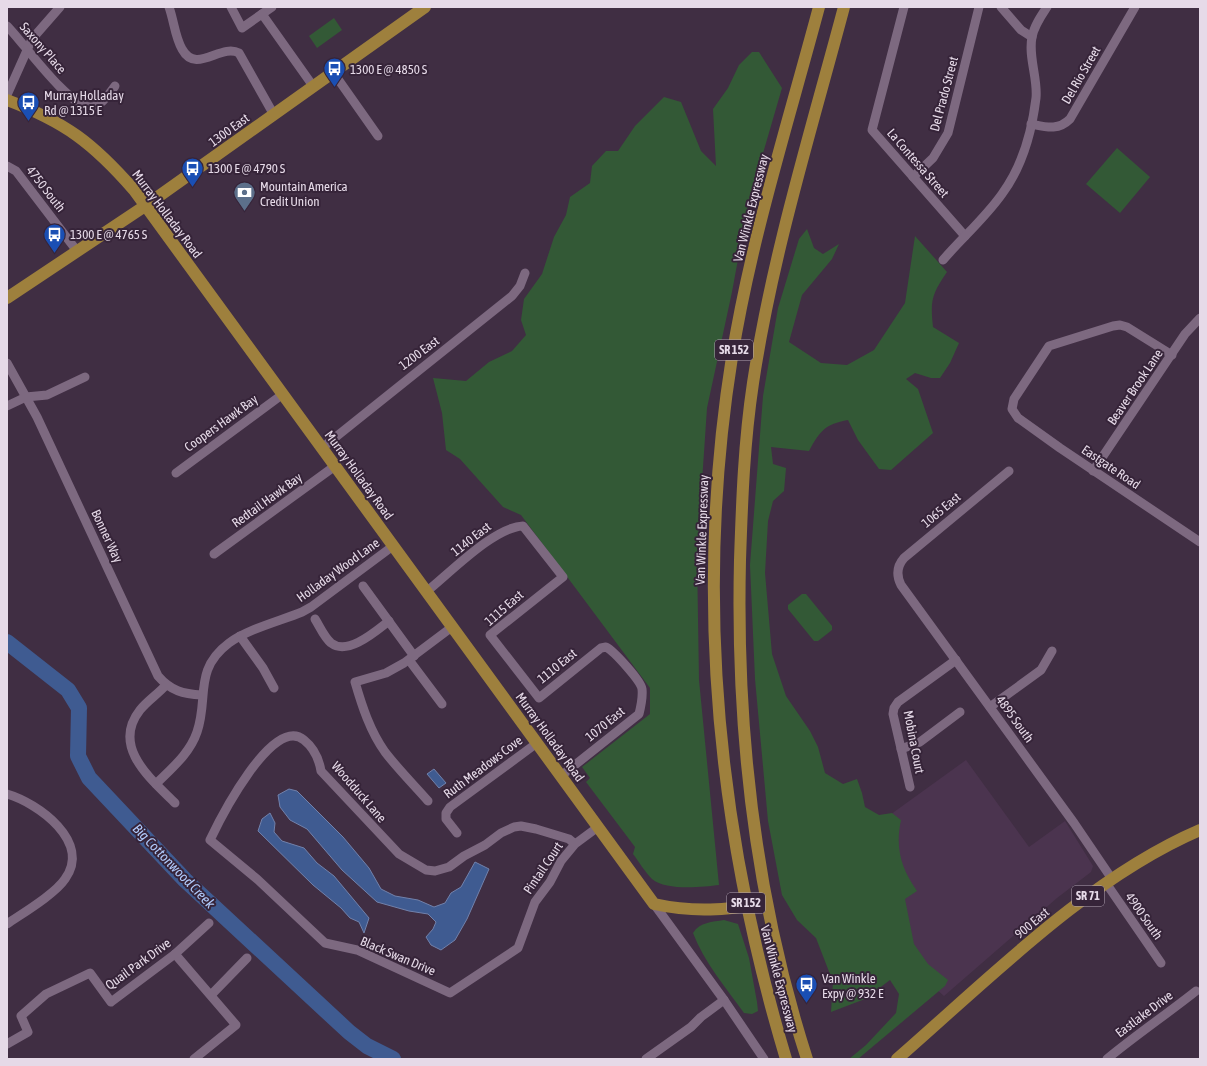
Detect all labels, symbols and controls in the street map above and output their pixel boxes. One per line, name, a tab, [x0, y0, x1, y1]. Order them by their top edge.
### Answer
street label: Saxony Place	[17, 19, 69, 77]
street label: Del Rio Street	[1058, 43, 1104, 107]
street label: Del Prado Street	[927, 55, 961, 133]
bus stop icon: 1300 E @ 4850 S	[321, 56, 347, 89]
place label: 1300 E @ 4850 S	[350, 62, 428, 77]
place label: Murray Holladay Rd @ 1315 E	[44, 88, 124, 118]
bus stop icon: Murray Holladay Rd @ 1315 E	[15, 89, 41, 122]
street label: 1300 East	[206, 110, 252, 150]
street label: La Contessa Street	[884, 126, 952, 201]
street label: Van Winkle Expressway	[730, 152, 772, 263]
bus stop icon: 1300 E @ 4790 S	[180, 155, 206, 188]
place label: 1300 E @ 4790 S	[208, 161, 286, 176]
street label: 4750 South	[23, 163, 69, 215]
street label: Murray Holladay Road	[129, 167, 205, 261]
place label: Mountain America Credit Union	[260, 179, 348, 209]
bank icon: Mountain America Credit Union	[232, 180, 258, 213]
bus stop icon: 1300 E @ 4765 S	[42, 221, 68, 254]
place label: 1300 E @ 4765 S	[70, 227, 148, 242]
street label: 1200 East	[396, 333, 442, 373]
road number: SR 152	[715, 340, 753, 360]
street label: Beaver Brook Lane	[1104, 346, 1166, 428]
street label: Coopers Hawk Bay	[181, 391, 261, 455]
street label: Murray Holladay Road	[322, 428, 396, 522]
street label: Eastgate Road	[1079, 442, 1143, 492]
street label: Redtail Hawk Bay	[229, 469, 305, 530]
street label: Van Winkle Expressway	[693, 474, 711, 585]
street label: 1065 East	[919, 489, 964, 531]
street label: Bonner Way	[88, 507, 126, 566]
street label: 1140 East	[448, 519, 494, 559]
street label: Holladay Wood Lane	[294, 535, 382, 605]
street label: 1115 East	[482, 587, 527, 629]
street label: 1110 East	[534, 645, 580, 686]
street label: Murray Holladay Road	[513, 690, 587, 784]
street label: 4895 South	[993, 693, 1037, 745]
street label: 1070 East	[582, 703, 628, 744]
street label: Mobina Court	[901, 709, 927, 775]
street label: Ruth Meadows Cove	[441, 733, 525, 801]
street label: Woodduck Lane	[329, 759, 389, 825]
water label: Big Cottonwood Creek	[130, 820, 219, 912]
street label: Pintail Court	[520, 839, 566, 897]
road number: SR 71	[1072, 886, 1104, 906]
street label: 4900 South	[1122, 890, 1166, 942]
road number: SR 152	[727, 893, 765, 913]
street label: 900 East	[1012, 904, 1052, 942]
street label: Van Winkle Expressway	[757, 924, 801, 1035]
street label: Black Swan Drive	[358, 933, 438, 979]
street label: Quail Park Drive	[103, 935, 174, 993]
place label: Van Winkle Expy @ 932 E	[822, 971, 884, 1001]
bus stop icon: Van Winkle Expy @ 932 E	[793, 972, 819, 1005]
street label: Eastlake Drive	[1112, 988, 1176, 1040]

